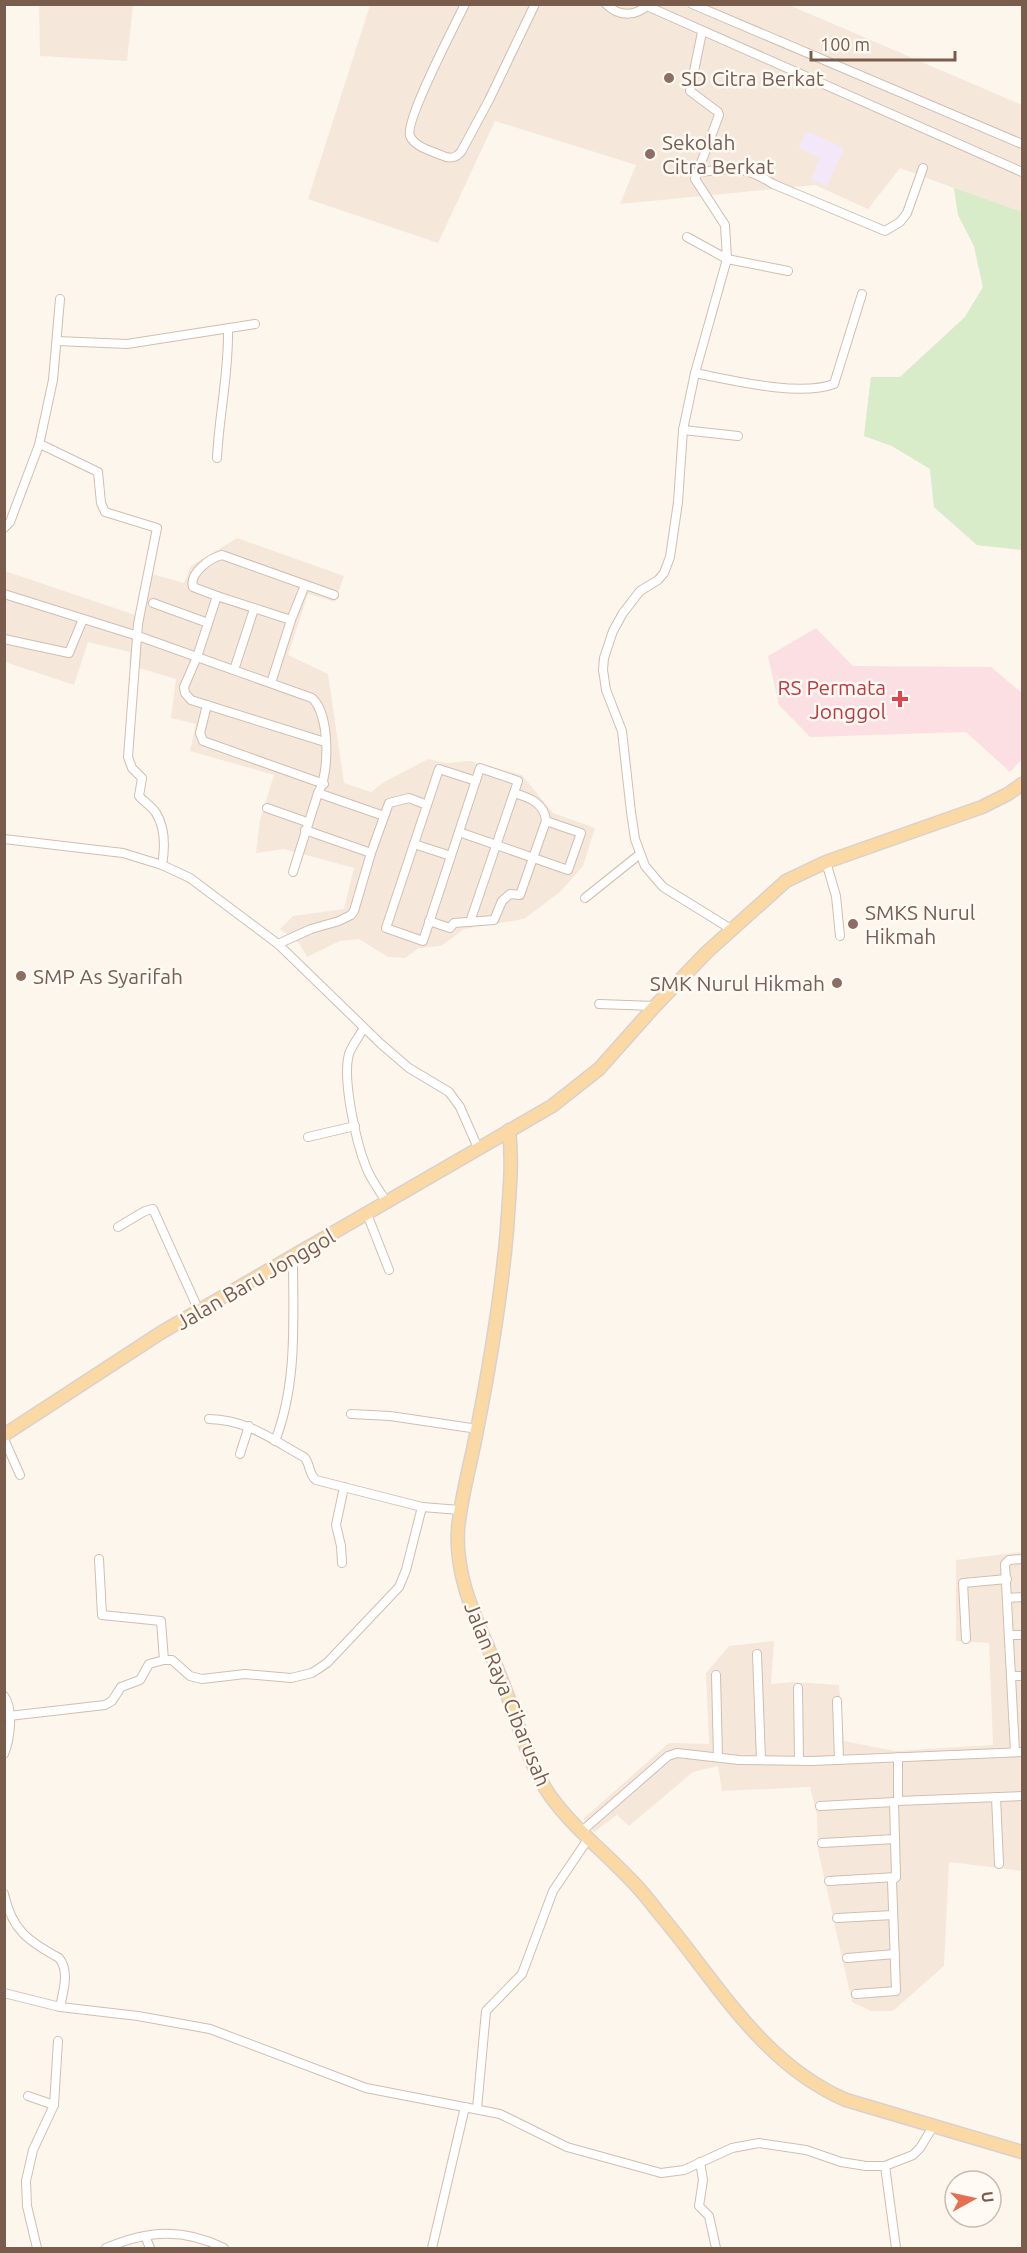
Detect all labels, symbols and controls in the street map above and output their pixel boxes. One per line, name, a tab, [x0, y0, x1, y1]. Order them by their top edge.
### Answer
scale bar	[811, 24, 955, 62]
text: 100 m	[820, 34, 870, 54]
place label: SD Citra Berkat	[681, 66, 824, 90]
marker: SD Citra Berkat	[662, 71, 676, 85]
place label: Sekolah Citra Berkat	[662, 130, 774, 178]
marker: Sekolah Citra Berkat	[643, 147, 657, 161]
place label: RS Permata Jonggol	[777, 675, 886, 723]
marker: RS Permata Jonggol	[891, 690, 909, 708]
place label: SMKS Nurul Hikmah	[865, 900, 975, 948]
marker: SMKS Nurul Hikmah	[846, 917, 860, 931]
place label: SMP As Syarifah	[33, 964, 183, 988]
marker: SMP As Syarifah	[14, 969, 28, 983]
place label: SMK Nurul Hikmah	[650, 971, 825, 995]
marker: SMK Nurul Hikmah	[830, 976, 844, 990]
street label: Jalan Baru Jonggol	[171, 1224, 339, 1334]
street label: Jalan Raya Cibarusah	[460, 1598, 556, 1790]
north arrow	[943, 2169, 1003, 2229]
text: U	[978, 2190, 998, 2204]

